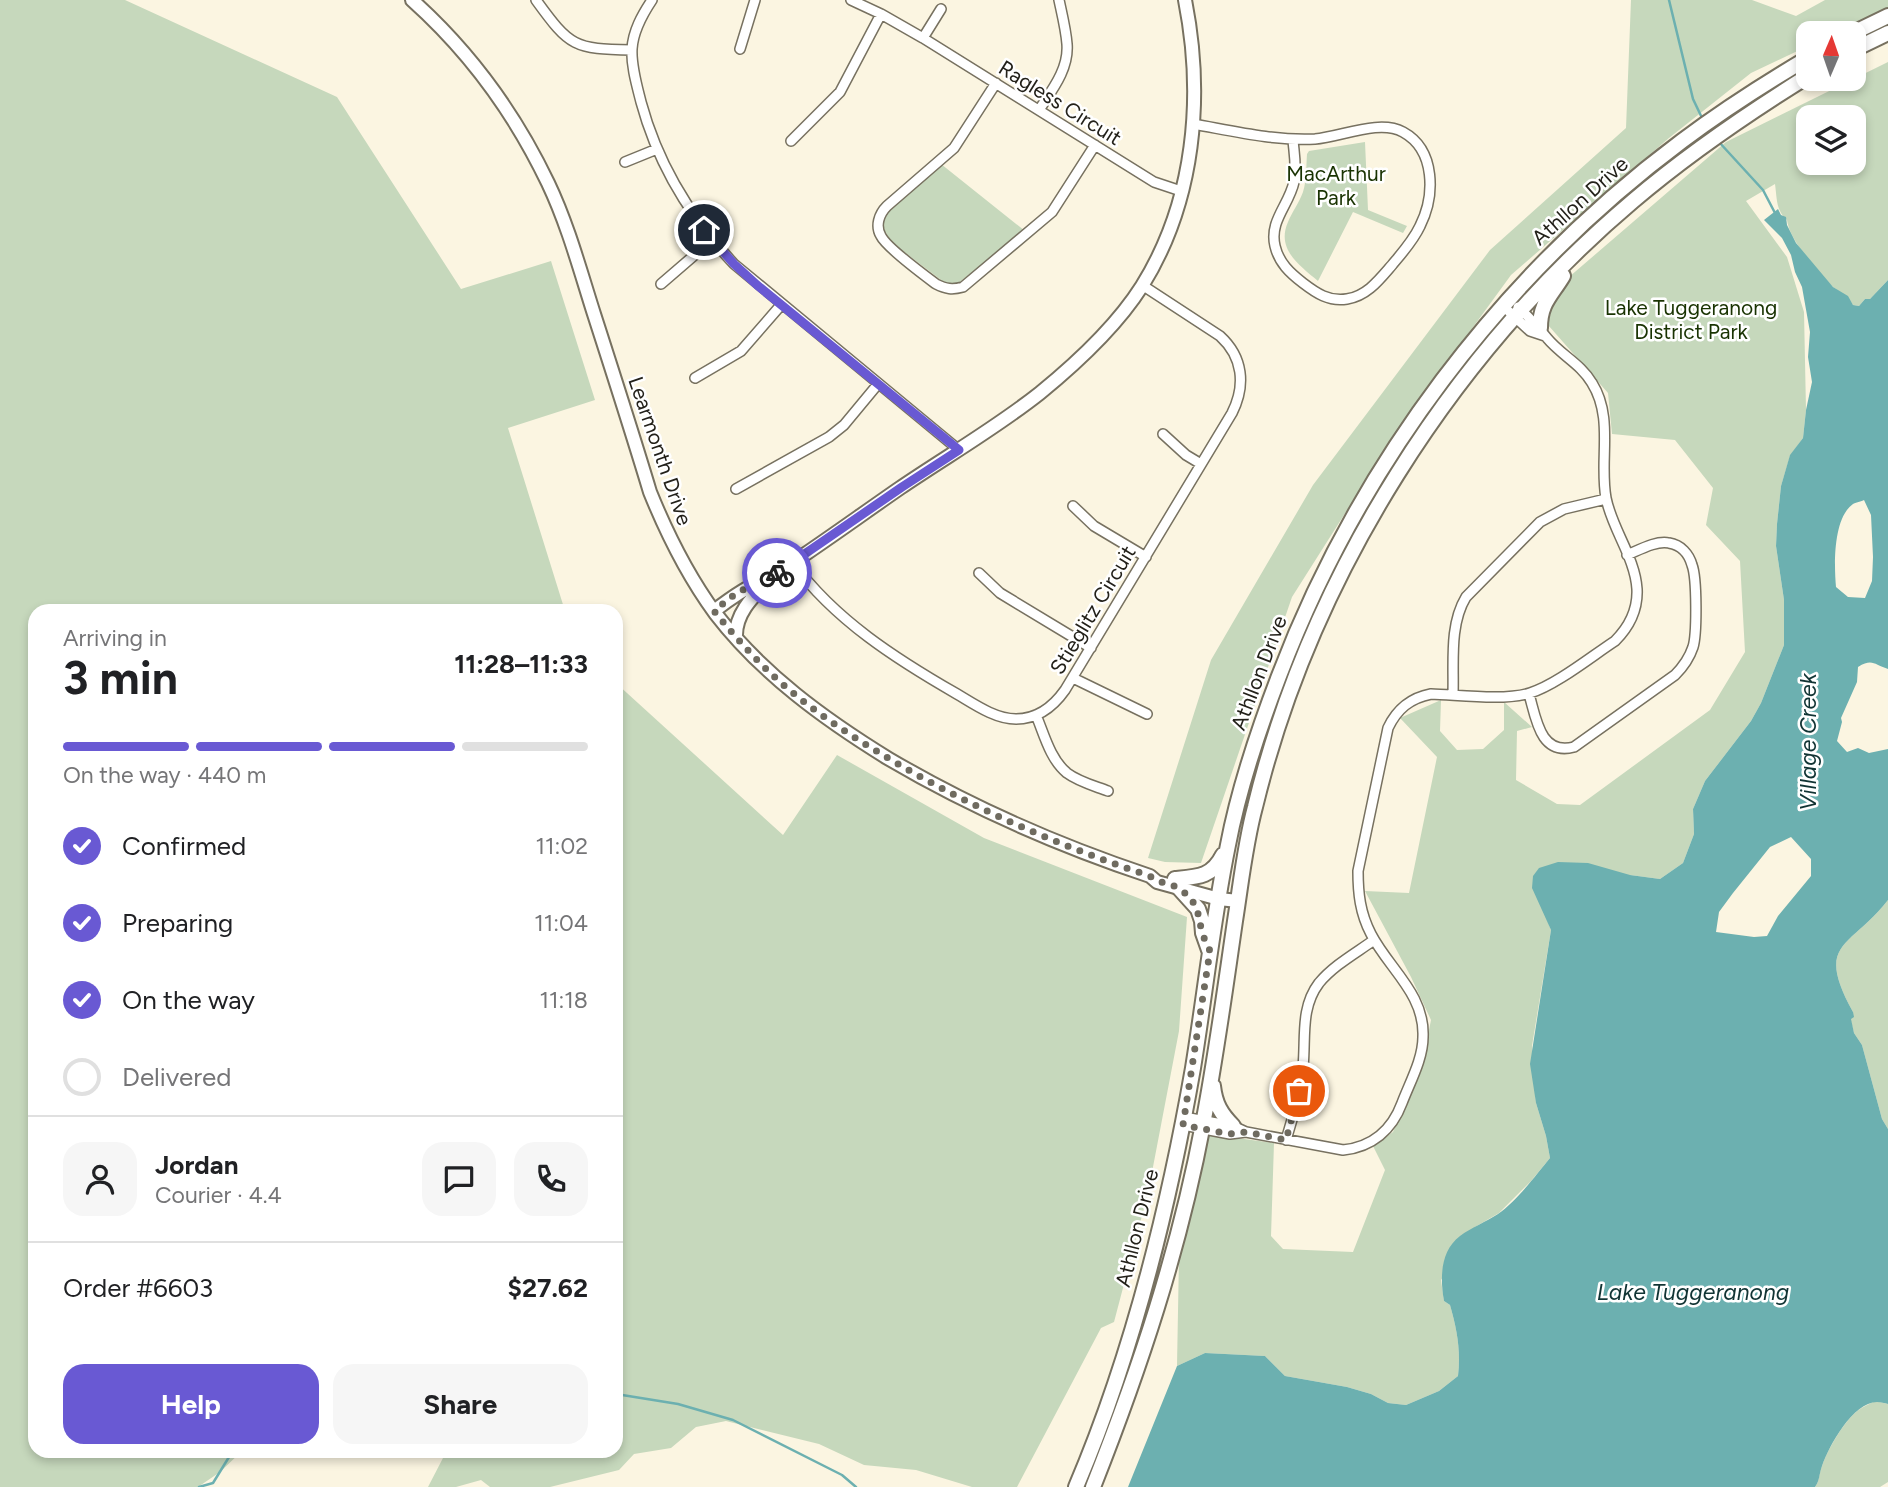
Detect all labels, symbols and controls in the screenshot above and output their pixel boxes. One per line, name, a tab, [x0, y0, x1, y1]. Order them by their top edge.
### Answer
north arrow	[1796, 21, 1866, 91]
map controls	[1796, 21, 1866, 175]
street label: Ragless Circuit	[994, 55, 1126, 150]
button: layers	[1796, 105, 1866, 175]
street label: Athllon Drive	[1526, 151, 1633, 250]
park label: MacArthur Park	[1286, 161, 1386, 210]
pin	[674, 200, 734, 260]
icon: home	[685, 211, 723, 249]
park label: Lake Tuggeranong District Park	[1605, 295, 1777, 344]
street label: Learmonth Drive	[623, 373, 698, 528]
courier	[742, 538, 812, 608]
street label: Stieglitz Circuit	[1044, 541, 1141, 679]
icon: bike	[758, 554, 796, 592]
street label: Athllon Drive	[1225, 612, 1292, 734]
text: Arriving in	[63, 624, 167, 652]
text: 11:28–11:33	[454, 648, 588, 680]
text: 3 min	[63, 650, 178, 706]
water label: Village Creek	[1794, 672, 1822, 811]
text: On the way · 440 m	[63, 761, 266, 789]
icon: check	[63, 827, 101, 865]
text: Confirmed	[122, 830, 246, 862]
text: 11:02	[536, 832, 588, 860]
icon: check	[63, 904, 101, 942]
text: Preparing	[122, 907, 233, 939]
text: 11:04	[534, 909, 588, 937]
icon: check	[63, 981, 101, 1019]
text: On the way	[122, 984, 255, 1016]
text: 11:18	[540, 986, 588, 1014]
text: Delivered	[122, 1061, 231, 1093]
pin	[1269, 1061, 1329, 1121]
icon: bag	[1280, 1072, 1318, 1110]
button: person	[63, 1142, 137, 1216]
button: chat	[422, 1142, 496, 1216]
button: phone	[514, 1142, 588, 1216]
text: Jordan	[155, 1149, 238, 1181]
street label: Athllon Drive	[1110, 1166, 1163, 1289]
text: Courier · 4.4	[155, 1181, 282, 1209]
text: Order #6603	[63, 1272, 213, 1304]
text: $27.62	[508, 1272, 588, 1304]
water label: Lake Tuggeranong	[1597, 1278, 1789, 1306]
button: Help	[63, 1364, 319, 1444]
button: Share	[333, 1364, 588, 1444]

